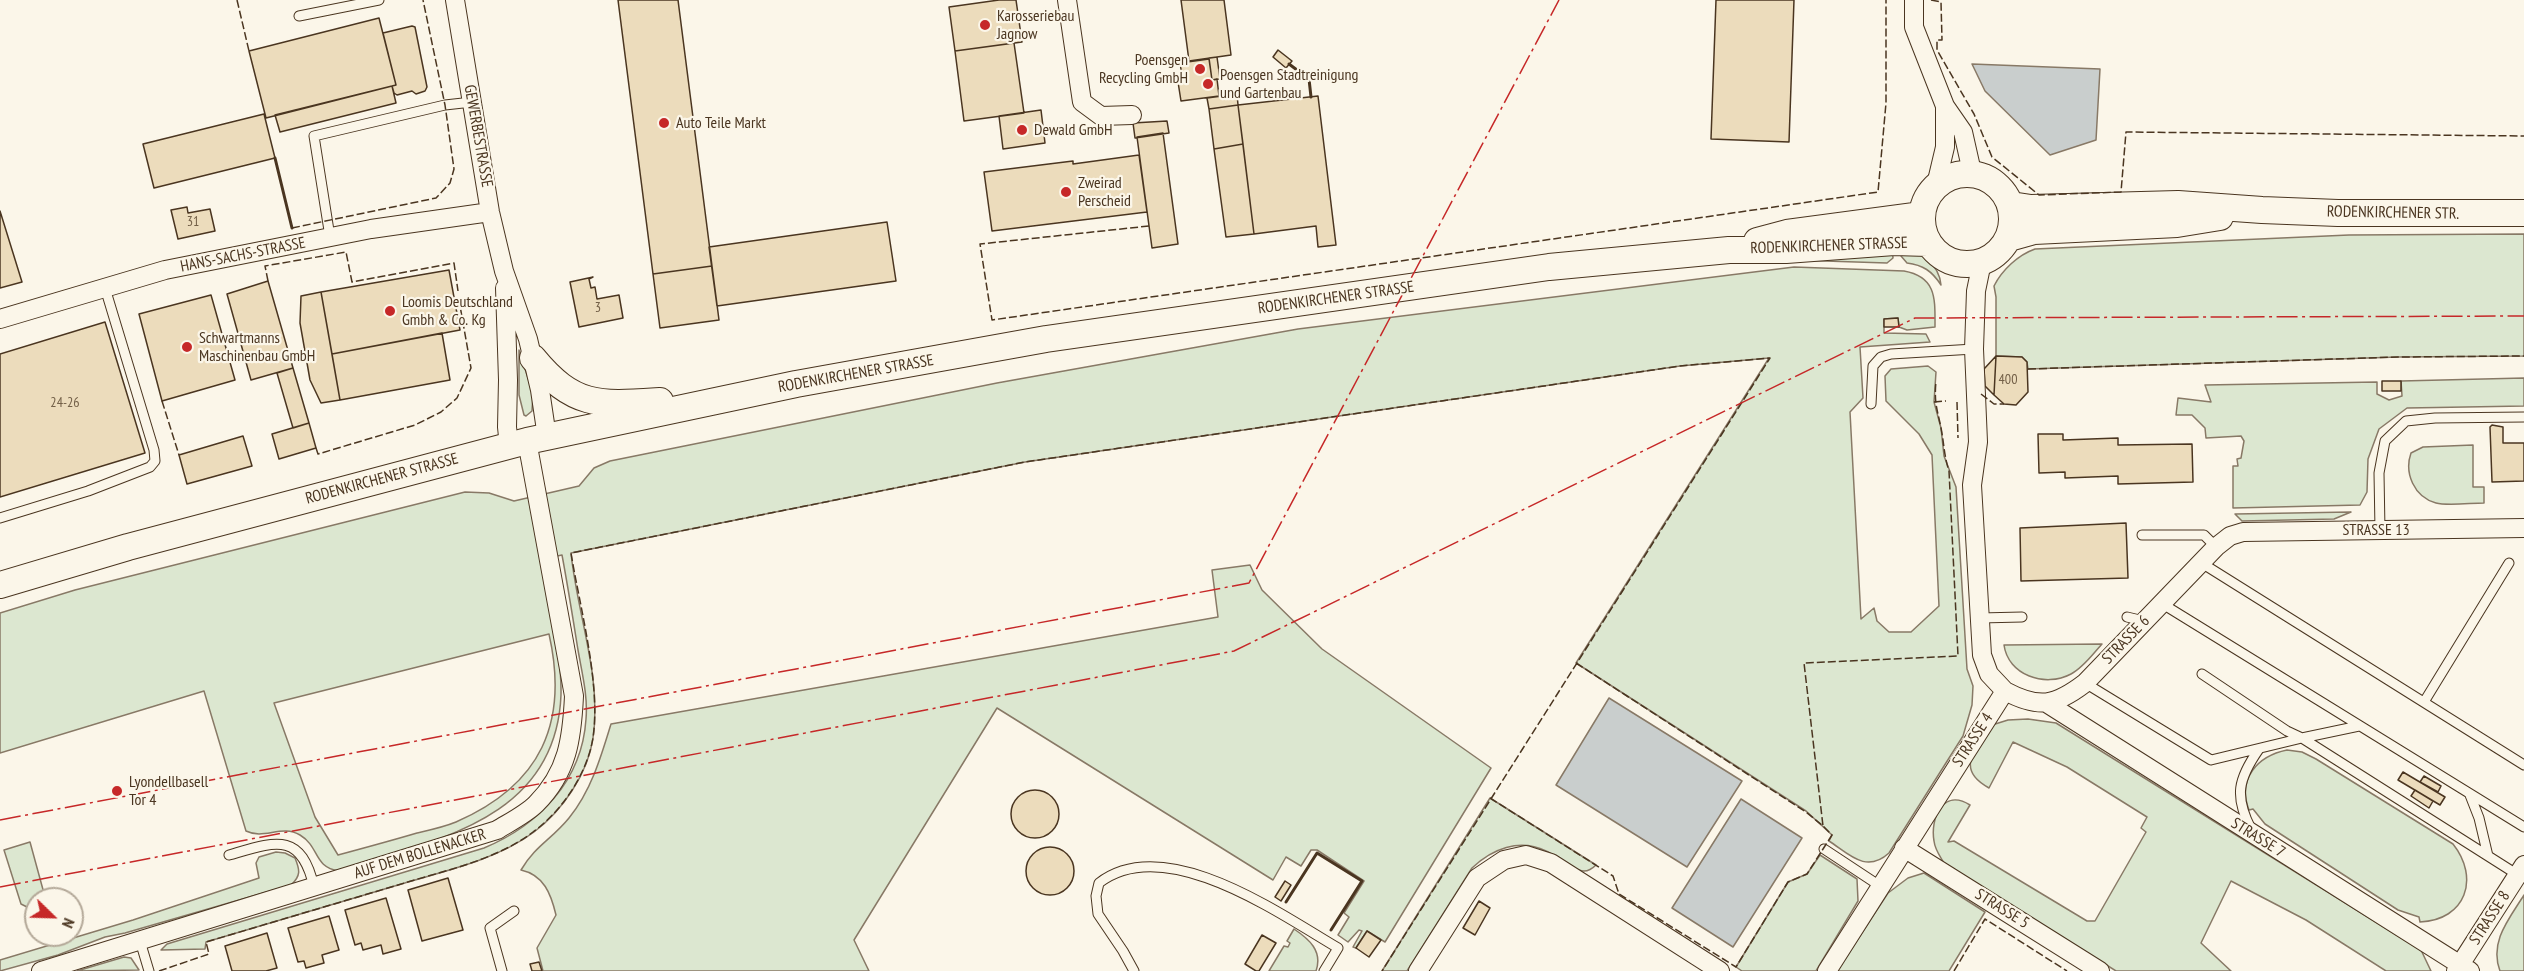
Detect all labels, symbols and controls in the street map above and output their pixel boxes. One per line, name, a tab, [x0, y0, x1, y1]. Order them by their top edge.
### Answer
place label: Karosseriebau Jagnow	[997, 6, 1074, 44]
marker: Karosseriebau Jagnow	[978, 18, 992, 32]
place label: Poensgen Recycling GmbH	[1099, 50, 1188, 88]
marker: Poensgen Recycling GmbH	[1193, 62, 1207, 76]
place label: Poensgen Stadtreinigung und Gartenbau	[1220, 65, 1358, 103]
marker: Poensgen Stadtreinigung und Gartenbau	[1201, 77, 1215, 91]
street label: GEWERBESTRASSE	[460, 83, 496, 189]
place label: Auto Teile Markt	[676, 113, 766, 133]
marker: Auto Teile Markt	[657, 116, 671, 130]
place label: Dewald GmbH	[1034, 120, 1113, 140]
marker: Dewald GmbH	[1015, 123, 1029, 137]
place label: Zweirad Perscheid	[1078, 173, 1131, 211]
marker: Zweirad Perscheid	[1059, 185, 1073, 199]
street label: RODENKIRCHENER STR.	[2327, 202, 2459, 224]
house number: 31	[187, 214, 199, 230]
street label: HANS-SACHS-STRASSE	[179, 233, 307, 277]
street label: RODENKIRCHENER STRASSE	[1750, 234, 1908, 258]
street label: RODENKIRCHENER STRASSE	[1257, 278, 1415, 318]
place label: Loomis Deutschland Gmbh & Co. Kg	[402, 292, 513, 330]
house number: 3	[595, 300, 601, 316]
marker: Loomis Deutschland Gmbh & Co. Kg	[383, 304, 397, 318]
place label: Schwartmanns Maschinenbau GmbH	[199, 328, 315, 366]
marker: Schwartmanns Maschinenbau GmbH	[180, 340, 194, 354]
street label: RODENKIRCHENER STRASSE	[777, 351, 935, 397]
house number: 400	[1999, 372, 2017, 388]
house number: 24-26	[50, 395, 80, 411]
street label: RODENKIRCHENER STRASSE	[303, 449, 461, 509]
street label: STRASSE 13	[2342, 520, 2410, 540]
street label: STRASSE 6	[2098, 612, 2154, 668]
street label: STRASSE 4	[1949, 710, 1997, 770]
place label: Lyondellbasell Tor 4	[129, 772, 208, 810]
marker: Lyondellbasell Tor 4	[110, 784, 124, 798]
street label: STRASSE 7	[2227, 814, 2289, 862]
street label: AUF DEM BOLLENACKER	[352, 825, 488, 883]
street label: STRASSE 5	[1971, 885, 2033, 933]
north arrow	[24, 887, 84, 947]
street label: STRASSE 8	[2466, 888, 2514, 948]
text: N	[58, 915, 80, 931]

